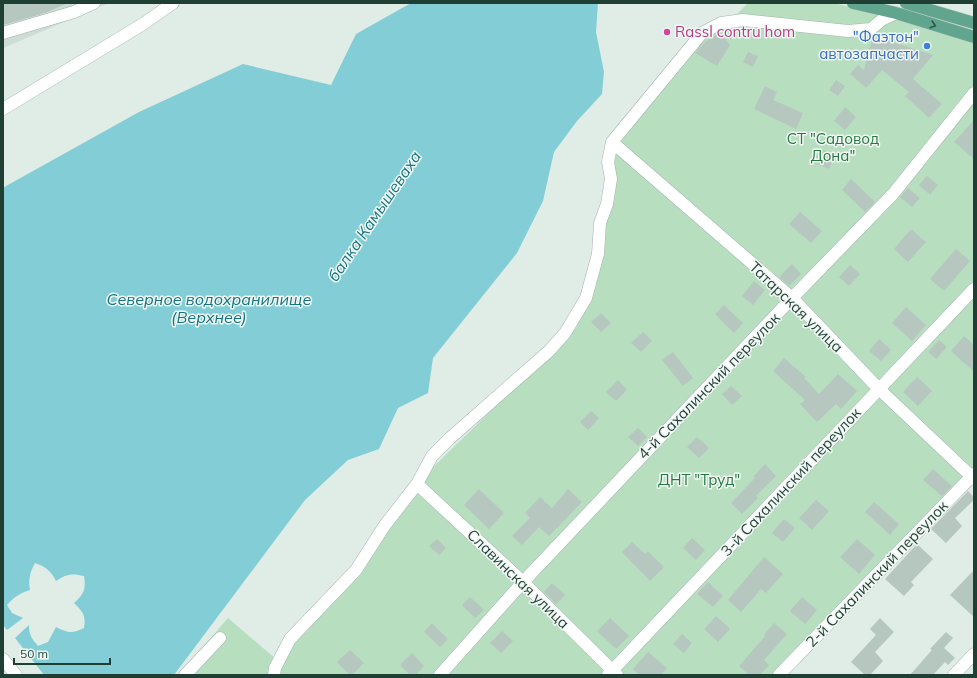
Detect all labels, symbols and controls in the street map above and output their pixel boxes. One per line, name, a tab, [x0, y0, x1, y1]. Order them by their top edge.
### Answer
one-way arrow	[930, 20, 937, 29]
place label: Rassl contru hom	[675, 22, 795, 41]
marker: Rassl contru hom	[662, 27, 672, 37]
place label: "Фаэтон" автозапчасти	[819, 27, 919, 63]
marker: "Фаэтон" автозапчасти	[922, 41, 932, 51]
park label: СТ "Садовод Дона"	[787, 129, 879, 165]
water label: балка Камышеваха	[323, 147, 425, 285]
street label: Татарская улица	[746, 257, 847, 356]
water label: Северное водохранилище (Верхнее)	[107, 289, 312, 327]
street label: 4-й Сахалинский переулок	[633, 308, 784, 463]
street label: 3-й Сахалинский переулок	[717, 403, 865, 560]
park label: ДНТ "Труд"	[658, 470, 740, 489]
street label: 2-й Сахалинский переулок	[801, 496, 952, 651]
street label: Славинская улица	[463, 525, 574, 632]
scale bar	[14, 640, 110, 666]
text: 50 m	[20, 646, 48, 661]

